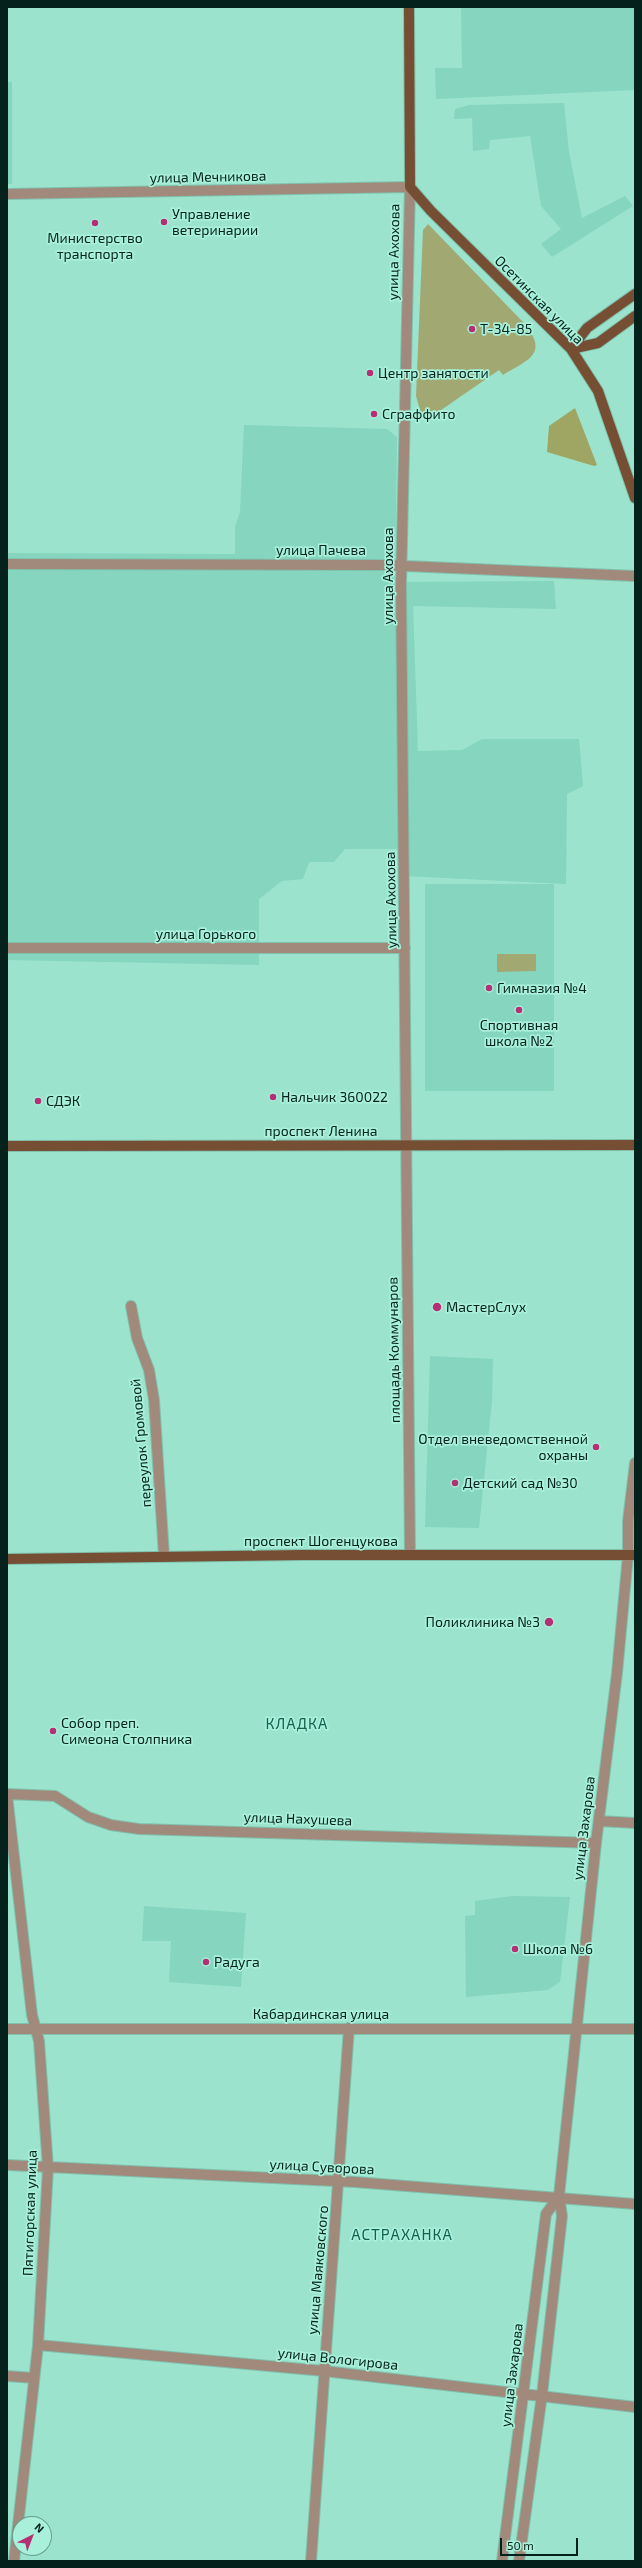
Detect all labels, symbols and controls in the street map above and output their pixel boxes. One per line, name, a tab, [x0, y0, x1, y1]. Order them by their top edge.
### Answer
street label: улица Мечникова	[149, 168, 267, 186]
street label: улица Ахохова	[385, 203, 403, 301]
place label: Управление ветеринарии	[172, 206, 258, 238]
marker: Управление ветеринарии	[159, 217, 169, 227]
marker: Министерство транспорта	[90, 218, 100, 228]
place label: Министерство транспорта	[47, 230, 143, 262]
street label: Осетинская улица	[491, 252, 587, 348]
place label: Т-34-85	[480, 321, 532, 337]
marker: Т-34-85	[467, 324, 477, 334]
place label: Центр занятости	[378, 365, 489, 381]
marker: Центр занятости	[365, 368, 375, 378]
place label: Сграффито	[382, 406, 455, 422]
marker: Сграффито	[369, 409, 379, 419]
street label: улица Ахохова	[380, 528, 396, 624]
street label: улица Пачева	[276, 542, 366, 558]
street label: улица Ахохова	[382, 851, 400, 949]
street label: улица Горького	[156, 926, 256, 942]
place label: Гимназия №4	[497, 980, 587, 996]
marker: Гимназия №4	[484, 983, 494, 993]
marker: Спортивная школа №2	[514, 1005, 524, 1015]
place label: Спортивная школа №2	[480, 1017, 558, 1050]
place label: Нальчик 360022	[281, 1089, 388, 1105]
marker: Нальчик 360022	[268, 1092, 278, 1102]
place label: СДЭК	[46, 1093, 80, 1109]
marker: СДЭК	[33, 1096, 43, 1106]
street label: проспект Ленина	[264, 1123, 378, 1139]
street label: площадь Коммунаров	[384, 1277, 404, 1423]
place label: МастерСлух	[446, 1299, 526, 1315]
marker: МастерСлух	[431, 1301, 443, 1313]
street label: переулок Громовой	[127, 1378, 155, 1508]
place label: Отдел вневедомственной охраны	[418, 1431, 588, 1464]
marker: Отдел вневедомственной охраны	[591, 1442, 601, 1452]
place label: Детский сад №30	[463, 1475, 578, 1491]
marker: Детский сад №30	[450, 1478, 460, 1488]
street label: проспект Шогенцукова	[244, 1533, 398, 1549]
place label: Поликлиника №3	[426, 1614, 540, 1630]
marker: Поликлиника №3	[543, 1616, 555, 1628]
place label: Собор преп. Симеона Столпника	[61, 1715, 192, 1748]
district label: КЛАДКА	[266, 1715, 328, 1733]
marker: Собор преп. Симеона Столпника	[48, 1726, 58, 1736]
street label: улица Захарова	[569, 1775, 599, 1881]
street label: улица Нахушева	[243, 1809, 353, 1829]
place label: Школа №6	[523, 1941, 593, 1957]
marker: Школа №6	[510, 1944, 520, 1954]
place label: Радуга	[214, 1954, 260, 1970]
marker: Радуга	[201, 1957, 211, 1967]
street label: Кабардинская улица	[253, 2006, 389, 2022]
street label: Пятигорская улица	[19, 2150, 41, 2276]
street label: улица Суворова	[269, 2156, 375, 2178]
street label: улица Маяковского	[304, 2205, 332, 2335]
district label: АСТРАХАНКА	[351, 2226, 453, 2244]
street label: улица Захарова	[497, 2322, 527, 2428]
street label: улица Вологирова	[277, 2344, 399, 2374]
north arrow	[12, 2516, 52, 2556]
text: N	[32, 2520, 47, 2535]
scale bar	[502, 2530, 580, 2556]
text: 50 m	[507, 2538, 534, 2552]

